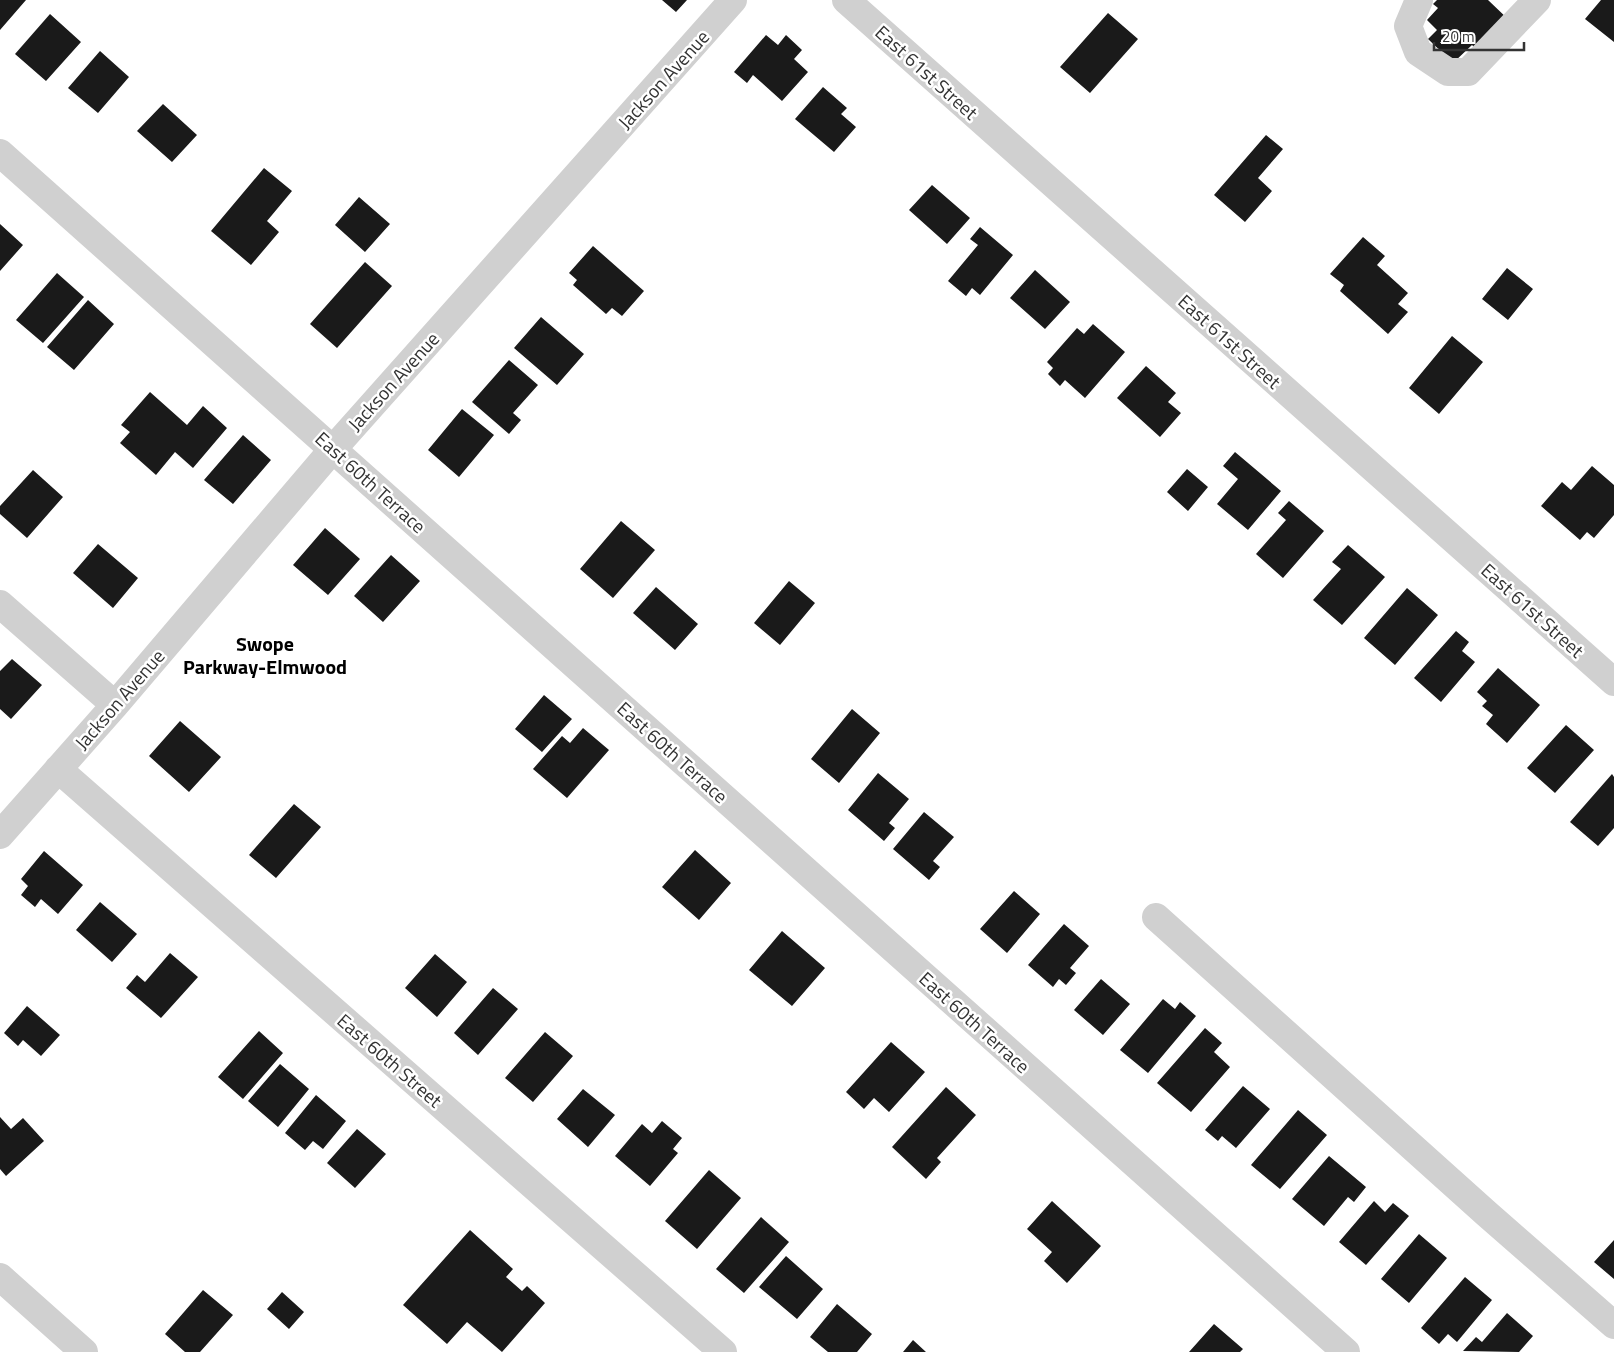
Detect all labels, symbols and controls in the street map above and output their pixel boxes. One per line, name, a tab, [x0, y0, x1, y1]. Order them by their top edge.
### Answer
street label: East 61st Street	[869, 18, 985, 126]
scale bar	[1434, 20, 1524, 52]
street label: Jackson Avenue	[610, 23, 716, 135]
text: 20 m	[1442, 25, 1475, 48]
street label: East 61st Street	[1172, 287, 1288, 395]
street label: Jackson Avenue	[340, 325, 446, 437]
street label: East 60th Terrace	[309, 424, 433, 540]
street label: East 61st Street	[1475, 556, 1591, 664]
district label: Swope Parkway-Elmwood	[183, 628, 347, 682]
street label: Jackson Avenue	[67, 642, 171, 756]
street label: East 60th Terrace	[611, 694, 735, 810]
street label: East 60th Terrace	[913, 964, 1037, 1080]
street label: East 60th Street	[331, 1006, 449, 1114]

